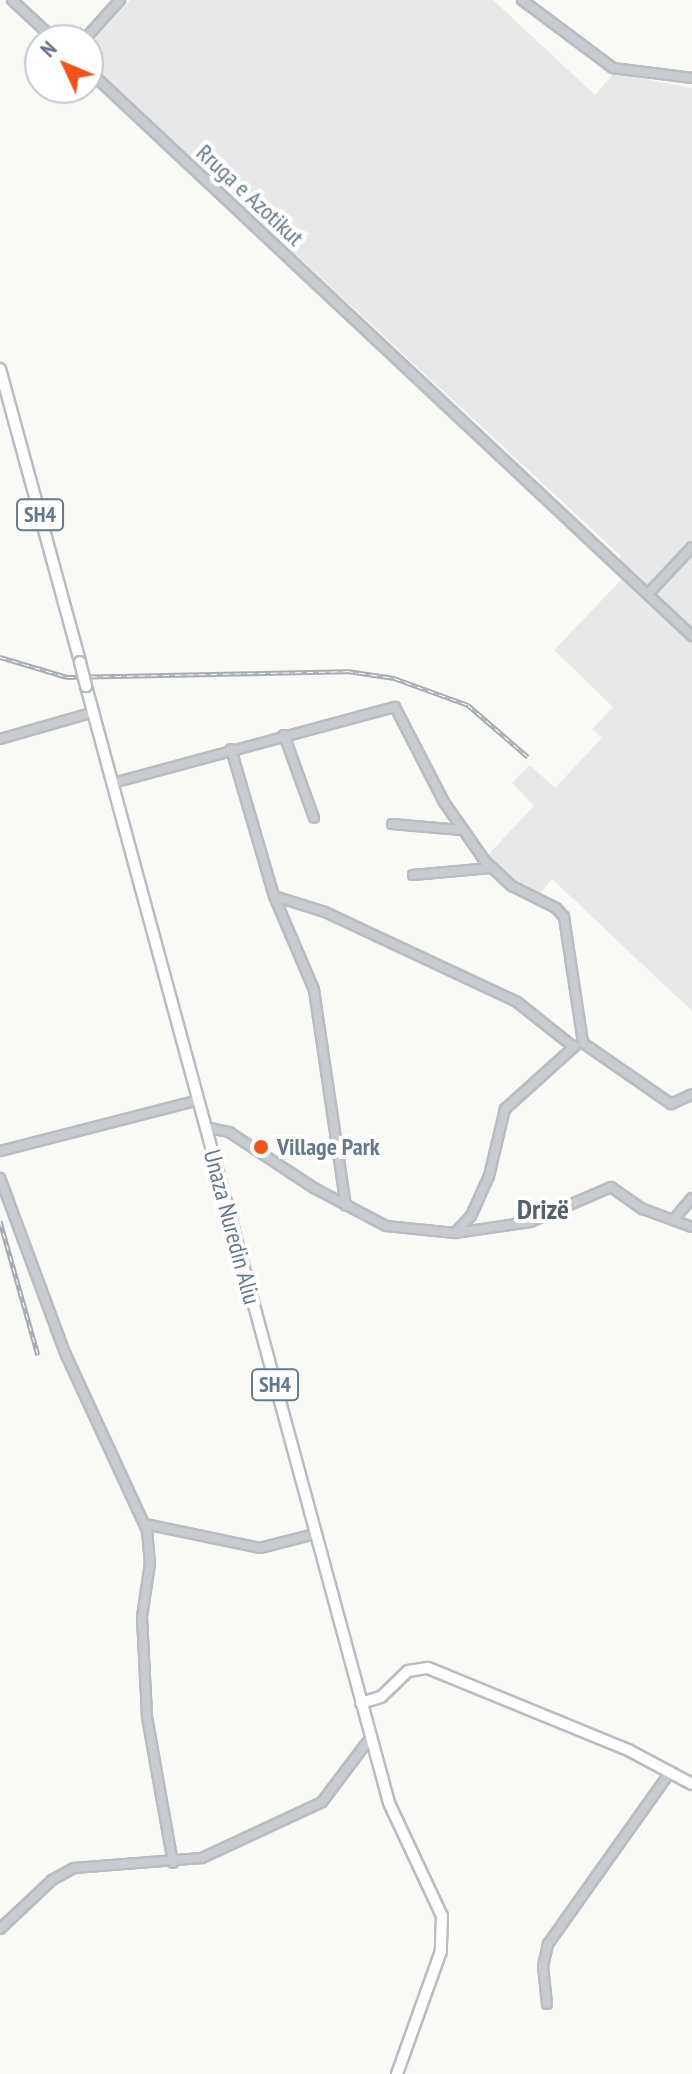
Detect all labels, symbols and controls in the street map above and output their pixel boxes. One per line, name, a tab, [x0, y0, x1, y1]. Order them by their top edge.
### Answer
north arrow	[24, 24, 104, 104]
text: N	[34, 35, 62, 63]
street label: Rruga e Azotikut	[190, 138, 310, 252]
road number: SH4	[16, 497, 64, 533]
place label: Village Park	[277, 1133, 380, 1161]
marker: Village Park	[252, 1138, 270, 1156]
street label: Unaza Nuredin Aliu	[197, 1146, 267, 1308]
district label: Drizë	[517, 1192, 569, 1226]
road number: SH4	[251, 1367, 299, 1403]

